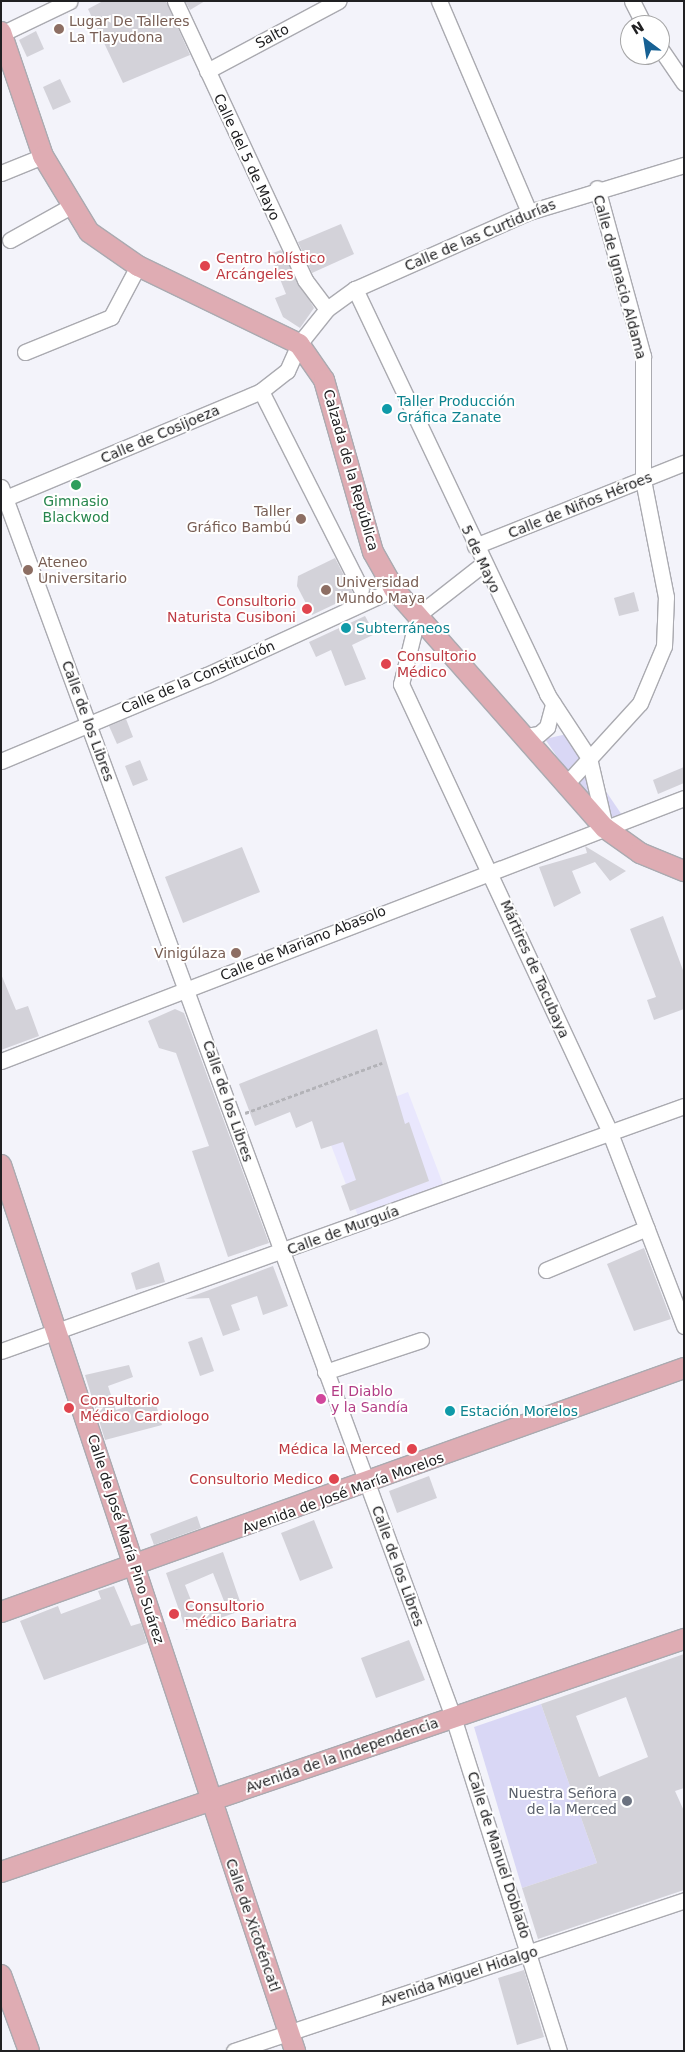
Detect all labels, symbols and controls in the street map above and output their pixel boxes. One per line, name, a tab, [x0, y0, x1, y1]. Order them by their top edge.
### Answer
place label: Lugar De Talleres La Tlayudona	[69, 13, 190, 46]
north arrow	[620, 15, 670, 65]
text: N	[629, 18, 647, 38]
street label: Salto	[252, 20, 292, 52]
marker: Lugar De Talleres La Tlayudona	[53, 23, 65, 35]
street label: Calle del 5 de Mayo	[210, 91, 284, 223]
street label: Calle de Ignacio Aldama	[590, 193, 650, 361]
street label: Calle de las Curtidurías	[402, 196, 558, 274]
place label: Centro holístico Arcángeles	[216, 250, 325, 282]
marker: Centro holístico Arcángeles	[198, 259, 212, 273]
street label: Calzada de la República	[320, 387, 382, 553]
place label: Taller Producción Gráfica Zanate	[397, 393, 515, 426]
street label: Calle de Cosijoeza	[98, 401, 222, 467]
marker: Taller Producción Gráfica Zanate	[381, 403, 393, 415]
street label: Calle de Niños Héroes	[506, 468, 654, 542]
marker: Gimnasio Blackwod	[70, 479, 82, 491]
place label: Gimnasio Blackwod	[43, 493, 109, 526]
place label: Taller Gráfico Bambú	[187, 503, 291, 536]
marker: Taller Gráfico Bambú	[295, 513, 307, 525]
street label: 5 de Mayo	[458, 522, 504, 596]
place label: Ateneo Universitario	[38, 554, 127, 586]
marker: Ateneo Universitario	[22, 564, 34, 576]
place label: Universidad Mundo Maya	[336, 574, 425, 606]
marker: Universidad Mundo Maya	[320, 584, 332, 596]
place label: Consultorio Naturista Cusiboni	[167, 593, 296, 626]
marker: Consultorio Naturista Cusiboni	[300, 602, 314, 616]
place label: Subterráneos	[356, 620, 450, 636]
marker: Subterráneos	[340, 622, 352, 634]
street label: Calle de la Constitución	[119, 637, 277, 717]
place label: Consultorio Médico	[397, 648, 477, 680]
marker: Consultorio Médico	[379, 657, 393, 671]
street label: Calle de los Libres	[58, 658, 118, 784]
street label: Mártires de Tacubaya	[497, 897, 573, 1041]
street label: Calle de Mariano Abasolo	[218, 902, 388, 984]
place label: Vinigúlaza	[154, 945, 226, 961]
marker: Vinigúlaza	[230, 947, 242, 959]
street label: Calle de los Libres	[199, 1038, 257, 1164]
street label: Calle de Murguía	[285, 1202, 401, 1258]
place label: El Diablo y la Sandía	[331, 1383, 408, 1415]
place label: Consultorio Médico Cardiologo	[80, 1392, 209, 1424]
marker: El Diablo y la Sandía	[315, 1393, 327, 1405]
marker: Consultorio Médico Cardiologo	[62, 1401, 76, 1415]
place label: Estación Morelos	[460, 1403, 578, 1419]
marker: Estación Morelos	[444, 1405, 456, 1417]
street label: Calle de José María Pino Suárez	[84, 1432, 168, 1646]
place label: Médica la Merced	[279, 1441, 401, 1457]
marker: Médica la Merced	[405, 1442, 419, 1456]
street label: Avenida de José María Morelos	[240, 1449, 446, 1537]
place label: Consultorio Medico	[189, 1471, 323, 1487]
marker: Consultorio Medico	[327, 1472, 341, 1486]
street label: Calle de los Libres	[368, 1503, 428, 1629]
place label: Consultorio médico Bariatra	[185, 1598, 297, 1630]
marker: Consultorio médico Bariatra	[167, 1607, 181, 1621]
street label: Avenida de la Independencia	[243, 1714, 441, 1796]
street label: Calle de Manuel Doblado	[464, 1769, 534, 1941]
place label: Nuestra Señora de la Merced	[508, 1785, 617, 1818]
marker: Nuestra Señora de la Merced	[621, 1795, 633, 1807]
street label: Calle de Xicoténcatl	[222, 1856, 284, 1994]
street label: Avenida Miguel Hidalgo	[378, 1943, 540, 2009]

